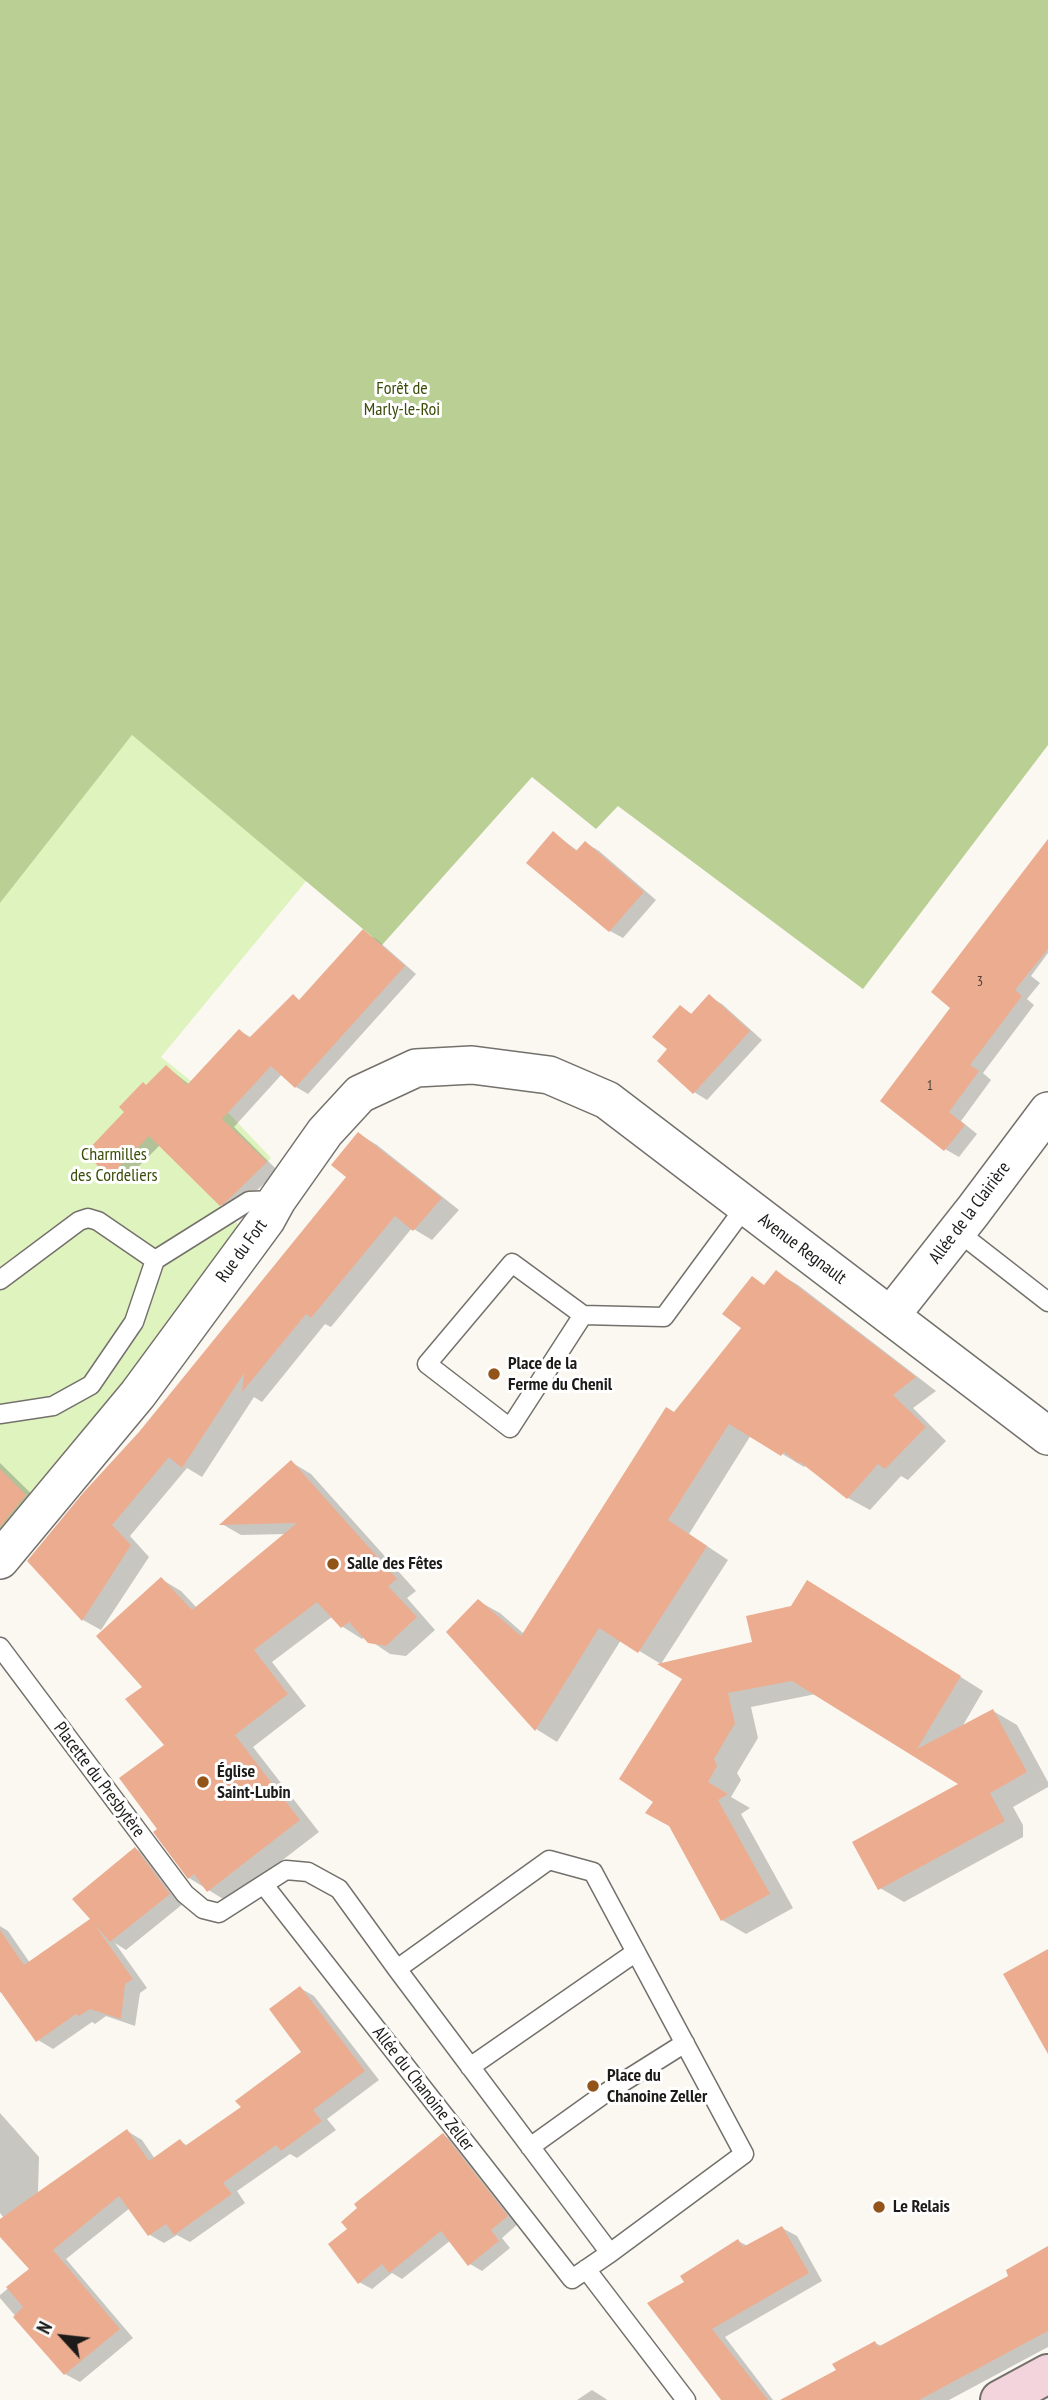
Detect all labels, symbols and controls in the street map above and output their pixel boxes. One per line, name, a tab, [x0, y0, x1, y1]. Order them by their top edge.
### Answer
park label: Forêt de Marly-le-Roi	[364, 378, 440, 420]
house number: 3	[977, 974, 983, 990]
house number: 1	[927, 1078, 933, 1094]
park label: Charmilles des Cordeliers	[70, 1144, 158, 1186]
street label: Allée de la Clairière	[925, 1158, 1015, 1268]
street label: Avenue Regnault	[754, 1209, 850, 1289]
street label: Rue du Fort	[212, 1215, 272, 1287]
place label: Place de la Ferme du Chenil	[508, 1353, 612, 1396]
marker: Place de la Ferme du Chenil	[486, 1366, 502, 1382]
place label: Salle des Fêtes	[347, 1553, 443, 1575]
marker: Salle des Fêtes	[325, 1556, 341, 1572]
street label: Placette du Presbytère	[49, 1718, 149, 1842]
place label: Église Saint-Lubin	[217, 1761, 291, 1803]
marker: Église Saint-Lubin	[195, 1774, 211, 1790]
street label: Allée du Chanoine Zeller	[368, 2022, 478, 2156]
place label: Place du Chanoine Zeller	[607, 2065, 707, 2108]
marker: Place du Chanoine Zeller	[585, 2078, 601, 2094]
place label: Le Relais	[893, 2196, 950, 2218]
marker: Le Relais	[871, 2199, 887, 2215]
north arrow	[28, 2302, 98, 2372]
text: N	[31, 2317, 57, 2337]

